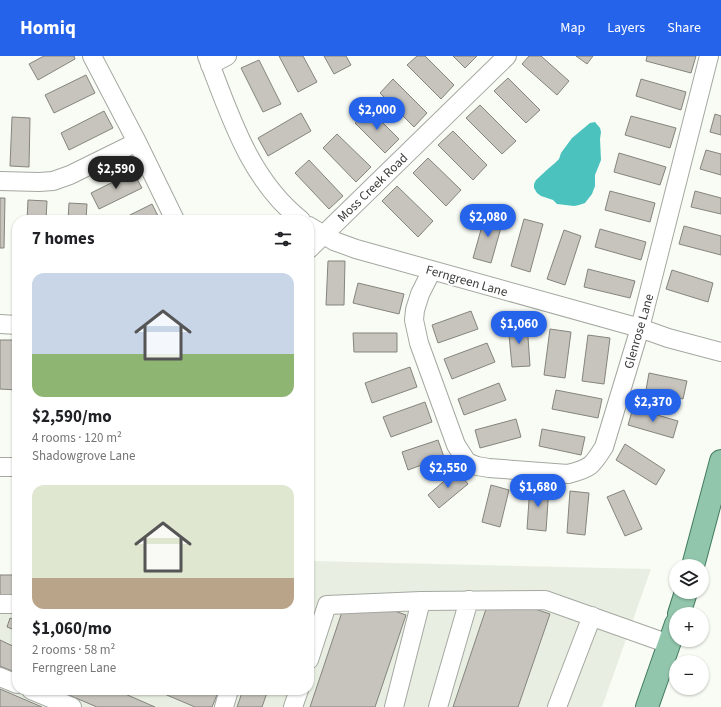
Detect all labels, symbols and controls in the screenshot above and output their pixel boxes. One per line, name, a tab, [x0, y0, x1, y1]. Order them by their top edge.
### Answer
text: Homiq	[20, 15, 76, 42]
text: Map	[560, 18, 585, 38]
text: Layers	[607, 18, 645, 38]
text: Share	[667, 18, 701, 38]
pin: $2,000	[344, 97, 410, 131]
text: $2,000	[358, 101, 396, 119]
street label: Moss Creek Road	[333, 149, 412, 226]
pin: $2,590	[83, 156, 149, 190]
text: $2,590	[97, 160, 135, 178]
pin: $2,080	[455, 204, 521, 238]
text: $2,080	[469, 208, 507, 226]
text: 7 homes	[32, 227, 94, 251]
icon: filters	[272, 228, 294, 250]
street label: Ferngreen Lane	[424, 261, 510, 301]
street label: Glenrose Lane	[620, 292, 658, 371]
icon: home	[127, 299, 199, 371]
pin: $1,060	[486, 311, 552, 345]
text: $1,060	[500, 315, 538, 333]
pin: $2,370	[620, 389, 686, 423]
text: $2,370	[634, 393, 672, 411]
text: $2,590/mo	[32, 405, 112, 429]
text: 4 rooms · 120 m²	[32, 429, 122, 447]
text: Shadowgrove Lane	[32, 447, 136, 465]
pin: $2,550	[415, 455, 481, 489]
text: $2,550	[429, 459, 467, 477]
pin: $1,680	[505, 474, 571, 508]
text: $1,680	[519, 478, 557, 496]
icon: home	[127, 511, 199, 583]
map controls	[669, 559, 709, 695]
button: layers	[669, 559, 709, 599]
button: +	[669, 607, 709, 647]
text: $1,060/mo	[32, 617, 112, 641]
text: 2 rooms · 58 m²	[32, 641, 115, 659]
button: −	[669, 655, 709, 695]
text: Ferngreen Lane	[32, 659, 116, 677]

